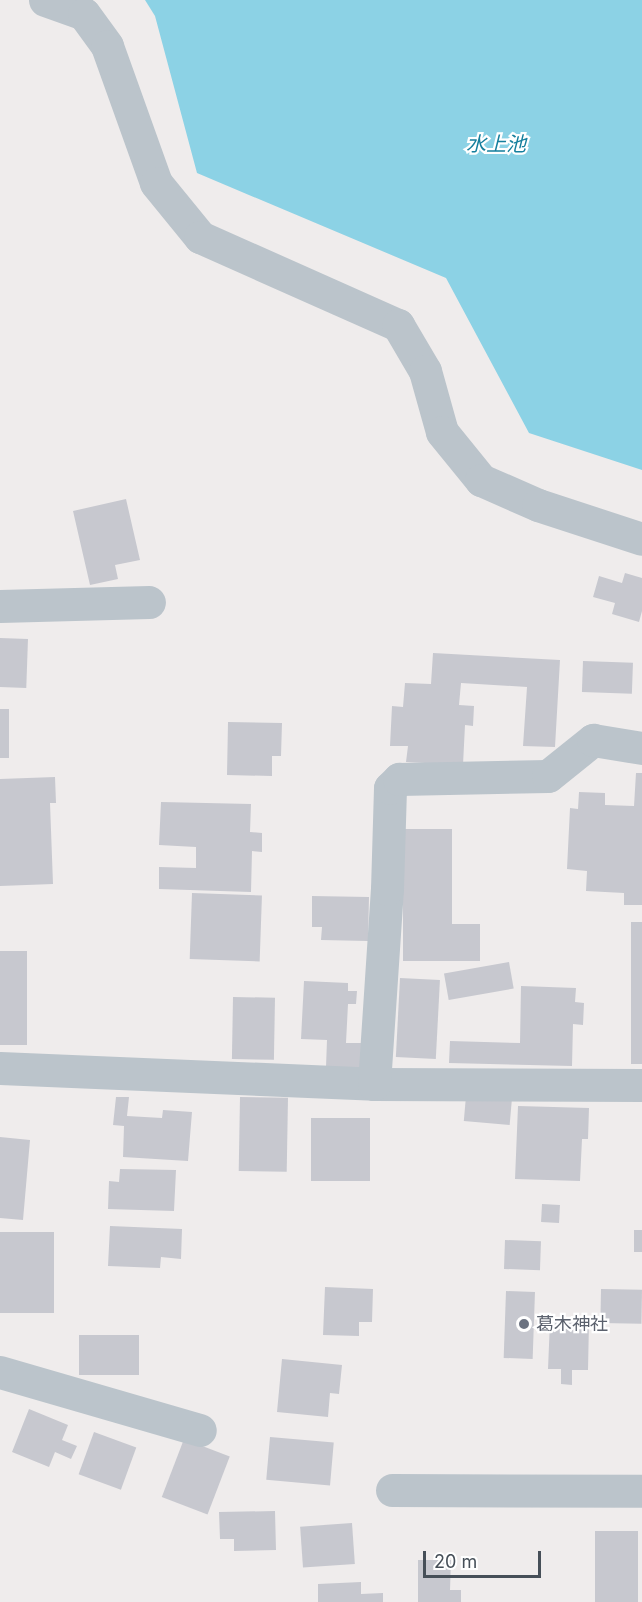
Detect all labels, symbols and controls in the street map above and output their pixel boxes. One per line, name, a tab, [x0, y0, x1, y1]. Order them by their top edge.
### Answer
water label: 水上池	[466, 132, 526, 156]
place label: 葛木神社	[536, 1313, 608, 1335]
marker: 葛木神社	[517, 1317, 531, 1331]
scale bar	[426, 1539, 544, 1577]
text: 20 m	[434, 1551, 477, 1572]

